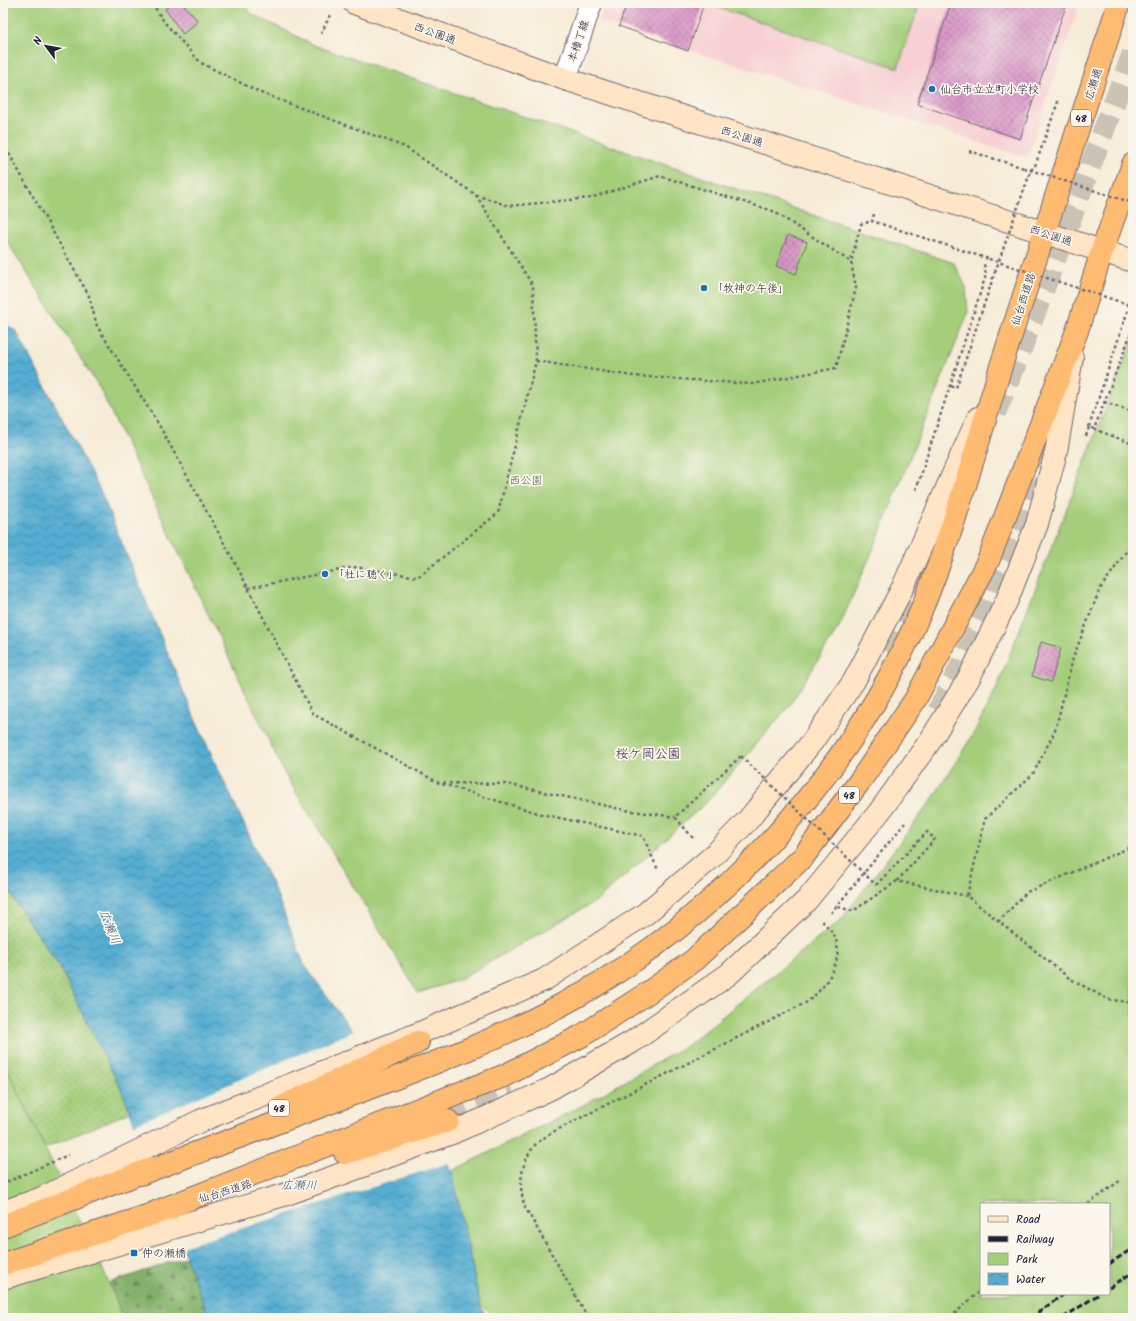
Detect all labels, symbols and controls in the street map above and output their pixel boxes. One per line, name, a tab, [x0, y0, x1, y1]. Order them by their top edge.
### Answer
street label: 西公園通	[411, 18, 458, 50]
street label: 本櫓丁線	[563, 18, 595, 65]
north arrow	[26, 26, 66, 66]
text: N	[29, 33, 48, 49]
street label: 広瀬通	[1080, 66, 1108, 103]
place label: 仙台市立立町小学校	[940, 81, 1039, 99]
marker: 仙台市立立町小学校	[927, 84, 937, 94]
road number: 48	[1071, 110, 1091, 126]
street label: 西公園通	[718, 122, 765, 152]
street label: 西公園通	[1027, 221, 1074, 251]
street label: 仙台西道路	[1007, 270, 1041, 328]
place label: 「牧神の午後」	[712, 280, 789, 298]
marker: 「牧神の午後」	[699, 283, 709, 293]
park label: 西公園	[510, 472, 543, 490]
place label: 「杜に聴く」	[333, 566, 399, 584]
marker: 「杜に聴く」	[320, 569, 330, 579]
district label: 桜ケ岡公園	[615, 744, 681, 765]
road number: 48	[839, 787, 859, 803]
water label: 広瀬川	[94, 907, 125, 947]
road number: 48	[269, 1100, 289, 1116]
street label: 仙台西道路	[196, 1175, 254, 1209]
water label: 広瀬川	[281, 1176, 317, 1195]
legend	[980, 1203, 1110, 1295]
text: Road	[1016, 1210, 1041, 1229]
text: Railway	[1016, 1230, 1054, 1249]
place label: 仲の瀬橋	[142, 1245, 186, 1263]
marker: 仲の瀬橋	[129, 1248, 139, 1258]
text: Park	[1016, 1250, 1038, 1269]
text: Water	[1016, 1270, 1046, 1289]

